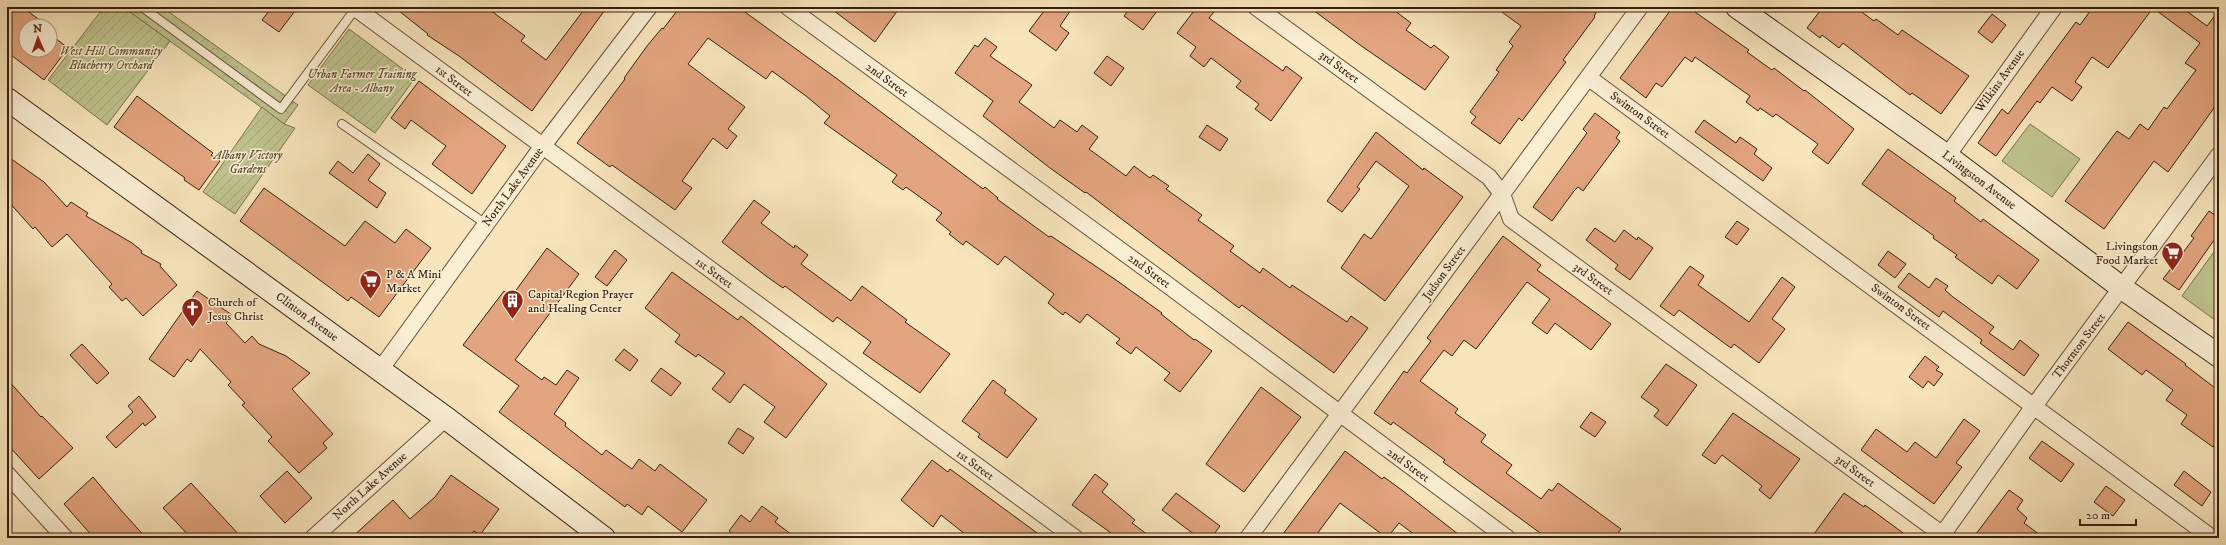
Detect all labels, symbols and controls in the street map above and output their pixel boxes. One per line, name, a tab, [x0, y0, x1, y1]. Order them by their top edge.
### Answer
north arrow	[18, 18, 58, 58]
text: N	[33, 22, 42, 36]
park label: West Hill Community Blueberry Orchard	[60, 44, 163, 73]
street label: 3rd Street	[1316, 47, 1362, 87]
street label: Wilkins Avenue	[1972, 47, 2028, 116]
street label: 2nd Street	[863, 60, 911, 101]
street label: 1st Street	[432, 62, 476, 100]
park label: Urban Farmer Training Area - Albany	[308, 67, 417, 96]
street label: Swinton Street	[1607, 88, 1673, 142]
street label: North Lake Avenue	[479, 144, 547, 230]
street label: Livingston Avenue	[1939, 147, 2019, 213]
park label: Albany Victory Gardens	[212, 148, 284, 177]
place label: Livingston Food Market	[2096, 239, 2159, 268]
supermarket icon: Livingston Food Market	[2160, 240, 2186, 273]
street label: Judson Street	[1419, 243, 1469, 304]
street label: 2nd Street	[1125, 251, 1173, 292]
street label: 1st Street	[692, 254, 736, 292]
street label: 3rd Street	[1570, 259, 1616, 299]
place label: P & A Mini Market	[386, 267, 441, 296]
supermarket icon: P & A Mini Market	[358, 268, 384, 301]
street label: Swinton Street	[1868, 280, 1934, 334]
place label: Capital Region Prayer and Healing Center	[528, 287, 634, 316]
building icon: Capital Region Prayer and Healing Center	[500, 288, 526, 321]
street label: Clinton Avenue	[273, 289, 341, 345]
place label: Church of Jesus Christ	[207, 295, 264, 324]
church icon: Church of Jesus Christ	[179, 296, 205, 329]
street label: Thornton Street	[2049, 310, 2109, 382]
street label: 2nd Street	[1384, 445, 1432, 486]
street label: 1st Street	[953, 446, 997, 484]
street label: North Lake Avenue	[330, 449, 410, 523]
street label: 3rd Street	[1832, 451, 1878, 491]
scale bar	[2080, 501, 2136, 527]
text: 20 m	[2086, 508, 2110, 523]

